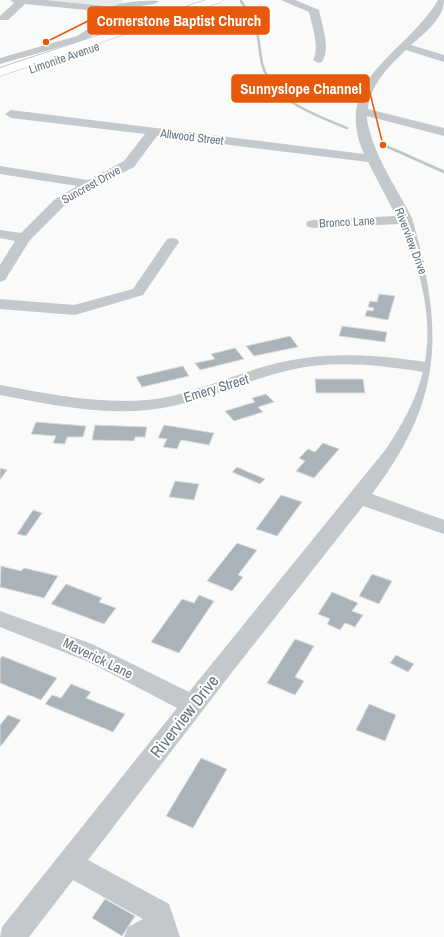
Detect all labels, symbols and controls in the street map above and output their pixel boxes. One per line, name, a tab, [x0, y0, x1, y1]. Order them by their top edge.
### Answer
callout: Cornerstone Baptist Church	[88, 7, 269, 34]
text: Cornerstone Baptist Church	[97, 10, 261, 31]
street label: Limonite Avenue	[27, 38, 101, 78]
callout: Sunnyslope Channel	[232, 75, 369, 102]
text: Sunnyslope Channel	[240, 78, 362, 99]
street label: Allwood Street	[159, 125, 225, 149]
street label: Suncrest Drive	[59, 162, 123, 208]
street label: Riverview Drive	[391, 205, 431, 277]
street label: Bronco Lane	[319, 213, 375, 231]
street label: Emery Street	[181, 370, 251, 406]
street label: Maverick Lane	[60, 633, 136, 683]
street label: Riverview Drive	[144, 670, 224, 762]

